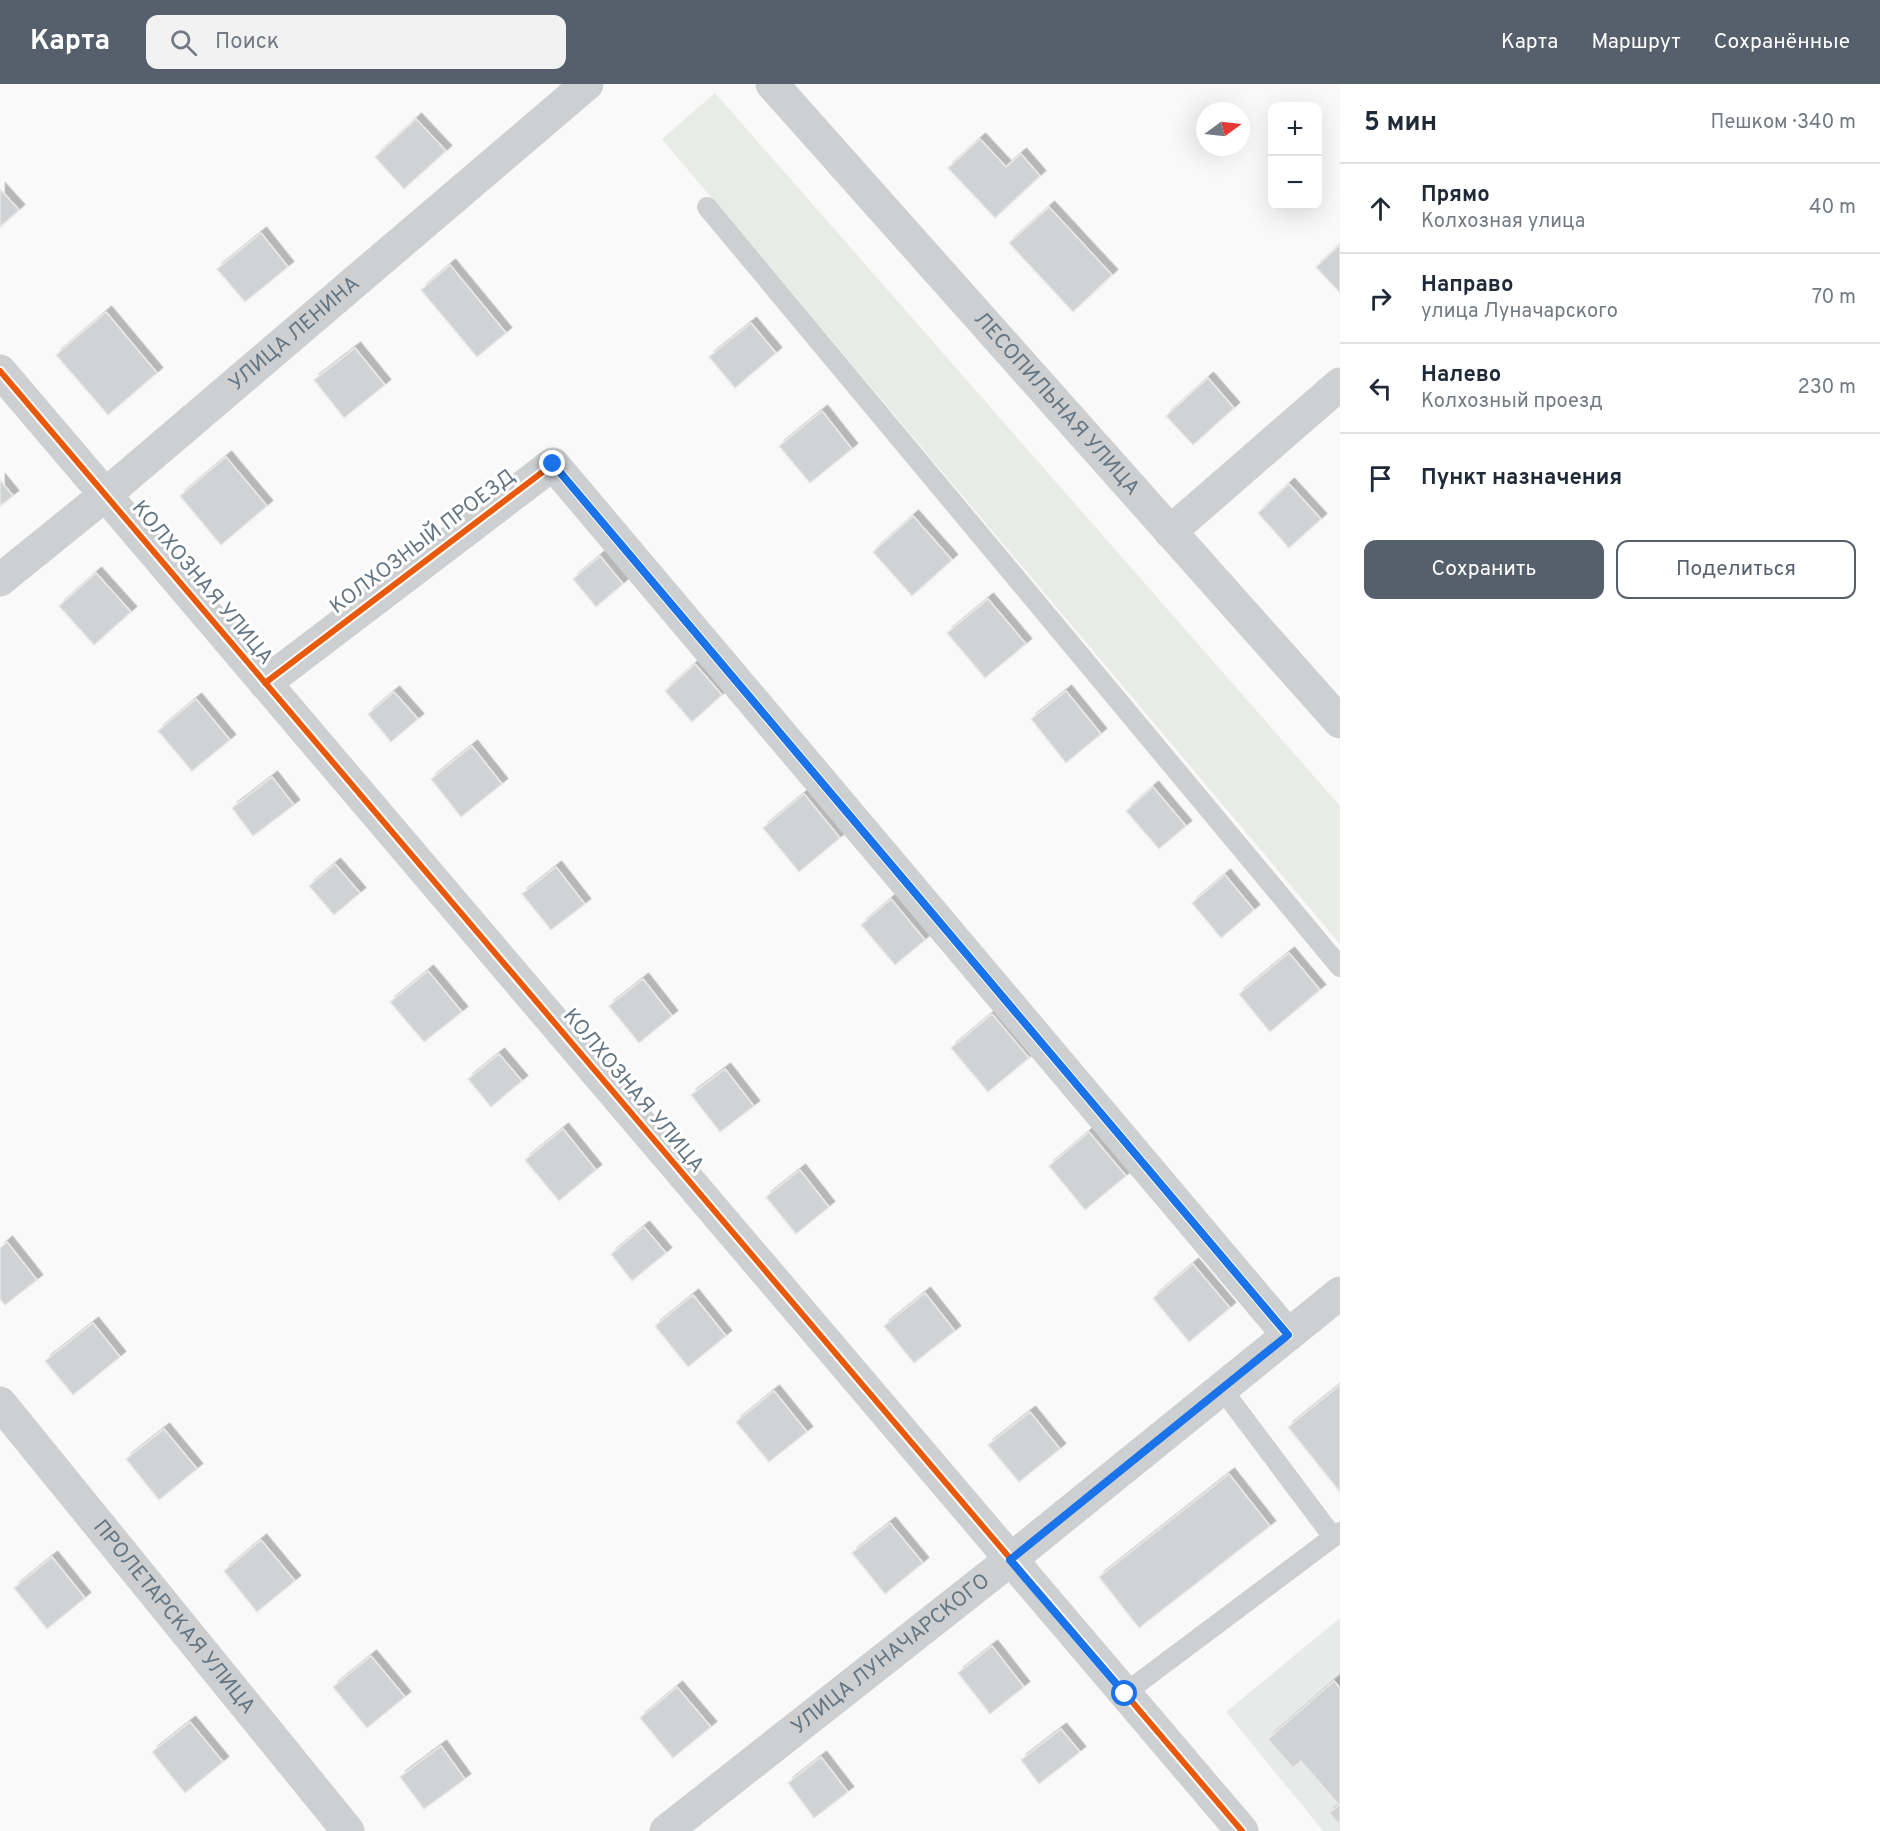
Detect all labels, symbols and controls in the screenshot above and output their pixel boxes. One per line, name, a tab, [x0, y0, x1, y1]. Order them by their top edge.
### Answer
search box	[146, 15, 566, 69]
text: Карта	[30, 24, 110, 60]
icon: search	[167, 26, 200, 59]
text: Поиск	[215, 29, 279, 56]
text: Карта	[1501, 29, 1558, 56]
text: Маршрут	[1591, 29, 1681, 56]
text: Сохранённые	[1714, 29, 1850, 56]
north arrow	[1196, 102, 1250, 156]
map controls	[1268, 102, 1322, 210]
button: +	[1268, 102, 1322, 156]
text: 5 мин	[1364, 107, 1437, 140]
text: Пешком · 340 m	[1711, 110, 1856, 136]
button: −	[1268, 156, 1322, 210]
text: Прямо	[1421, 182, 1490, 209]
icon: ahead	[1364, 192, 1397, 225]
text: 40 m	[1809, 195, 1856, 221]
text: Колхозная улица	[1421, 209, 1585, 235]
street label: УЛИЦА ЛЕНИНА	[223, 270, 365, 397]
text: Направо	[1421, 272, 1513, 299]
icon: right	[1364, 282, 1397, 315]
text: 70 m	[1812, 285, 1856, 311]
text: улица Луначарского	[1421, 299, 1618, 325]
street label: ЛЕСОПИЛЬНАЯ УЛИЦА	[968, 306, 1146, 501]
text: Налево	[1421, 362, 1501, 389]
icon: left	[1364, 372, 1397, 405]
text: 230 m	[1797, 375, 1856, 401]
text: Колхозный проезд	[1421, 389, 1603, 415]
route end	[539, 450, 565, 476]
icon: arrive	[1364, 462, 1397, 495]
street label: КОЛХОЗНЫЙ ПРОЕЗД	[324, 463, 521, 621]
text: Пункт назначения	[1421, 465, 1622, 492]
street label: КОЛХОЗНАЯ УЛИЦА	[125, 495, 279, 671]
button: Сохранить	[1364, 540, 1604, 599]
button: Поделиться	[1616, 540, 1856, 599]
street label: КОЛХОЗНАЯ УЛИЦА	[556, 1003, 710, 1179]
street label: ПРОЛЕТАРСКАЯ УЛИЦА	[87, 1514, 261, 1720]
street label: УЛИЦА ЛУНАЧАРСКОГО	[786, 1567, 995, 1741]
route start	[1111, 1680, 1137, 1706]

